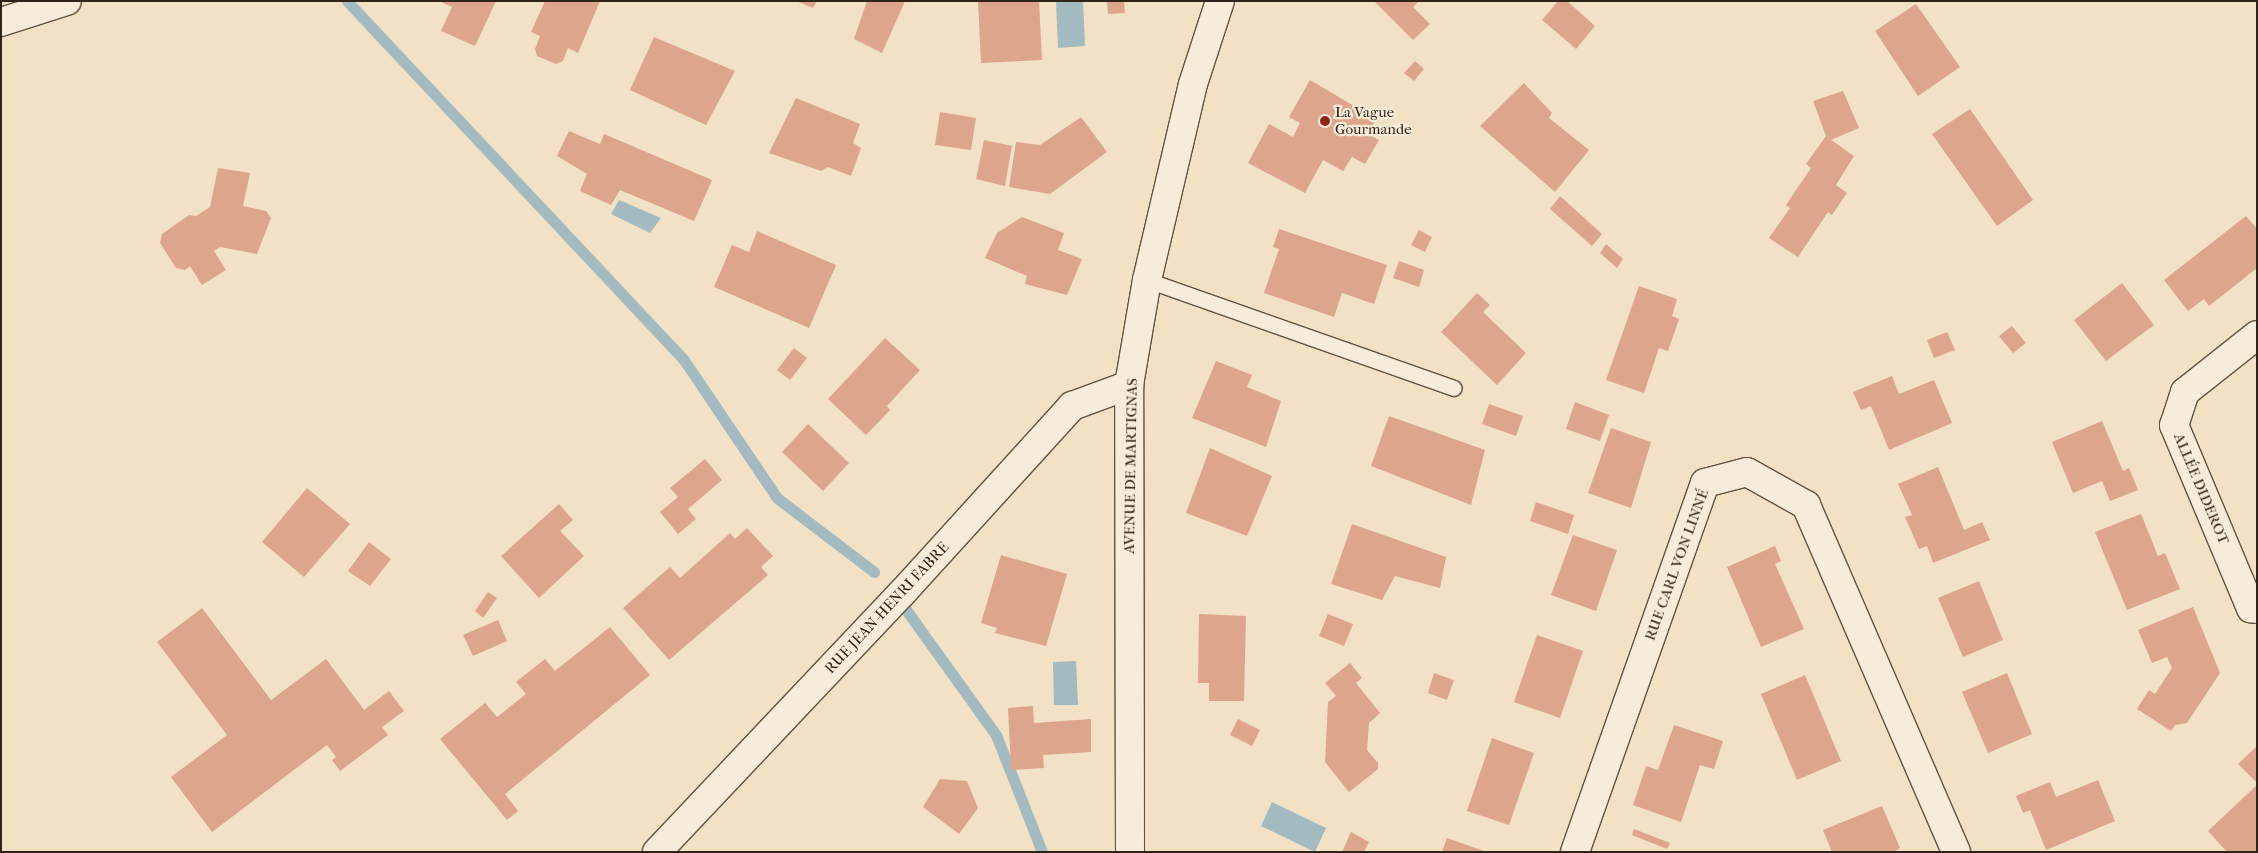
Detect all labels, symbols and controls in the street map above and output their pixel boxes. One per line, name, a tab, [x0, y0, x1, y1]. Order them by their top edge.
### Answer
place label: La Vague Gourmande	[1335, 103, 1412, 138]
marker: La Vague Gourmande	[1319, 115, 1331, 127]
street label: AVENUE DE MARTIGNAS	[1120, 378, 1142, 554]
street label: ALLÉE DIDEROT	[2169, 431, 2233, 547]
street label: RUE CARL VON LINNÉ	[1641, 487, 1713, 643]
street label: RUE JEAN-HENRI FABRE	[821, 538, 953, 678]

